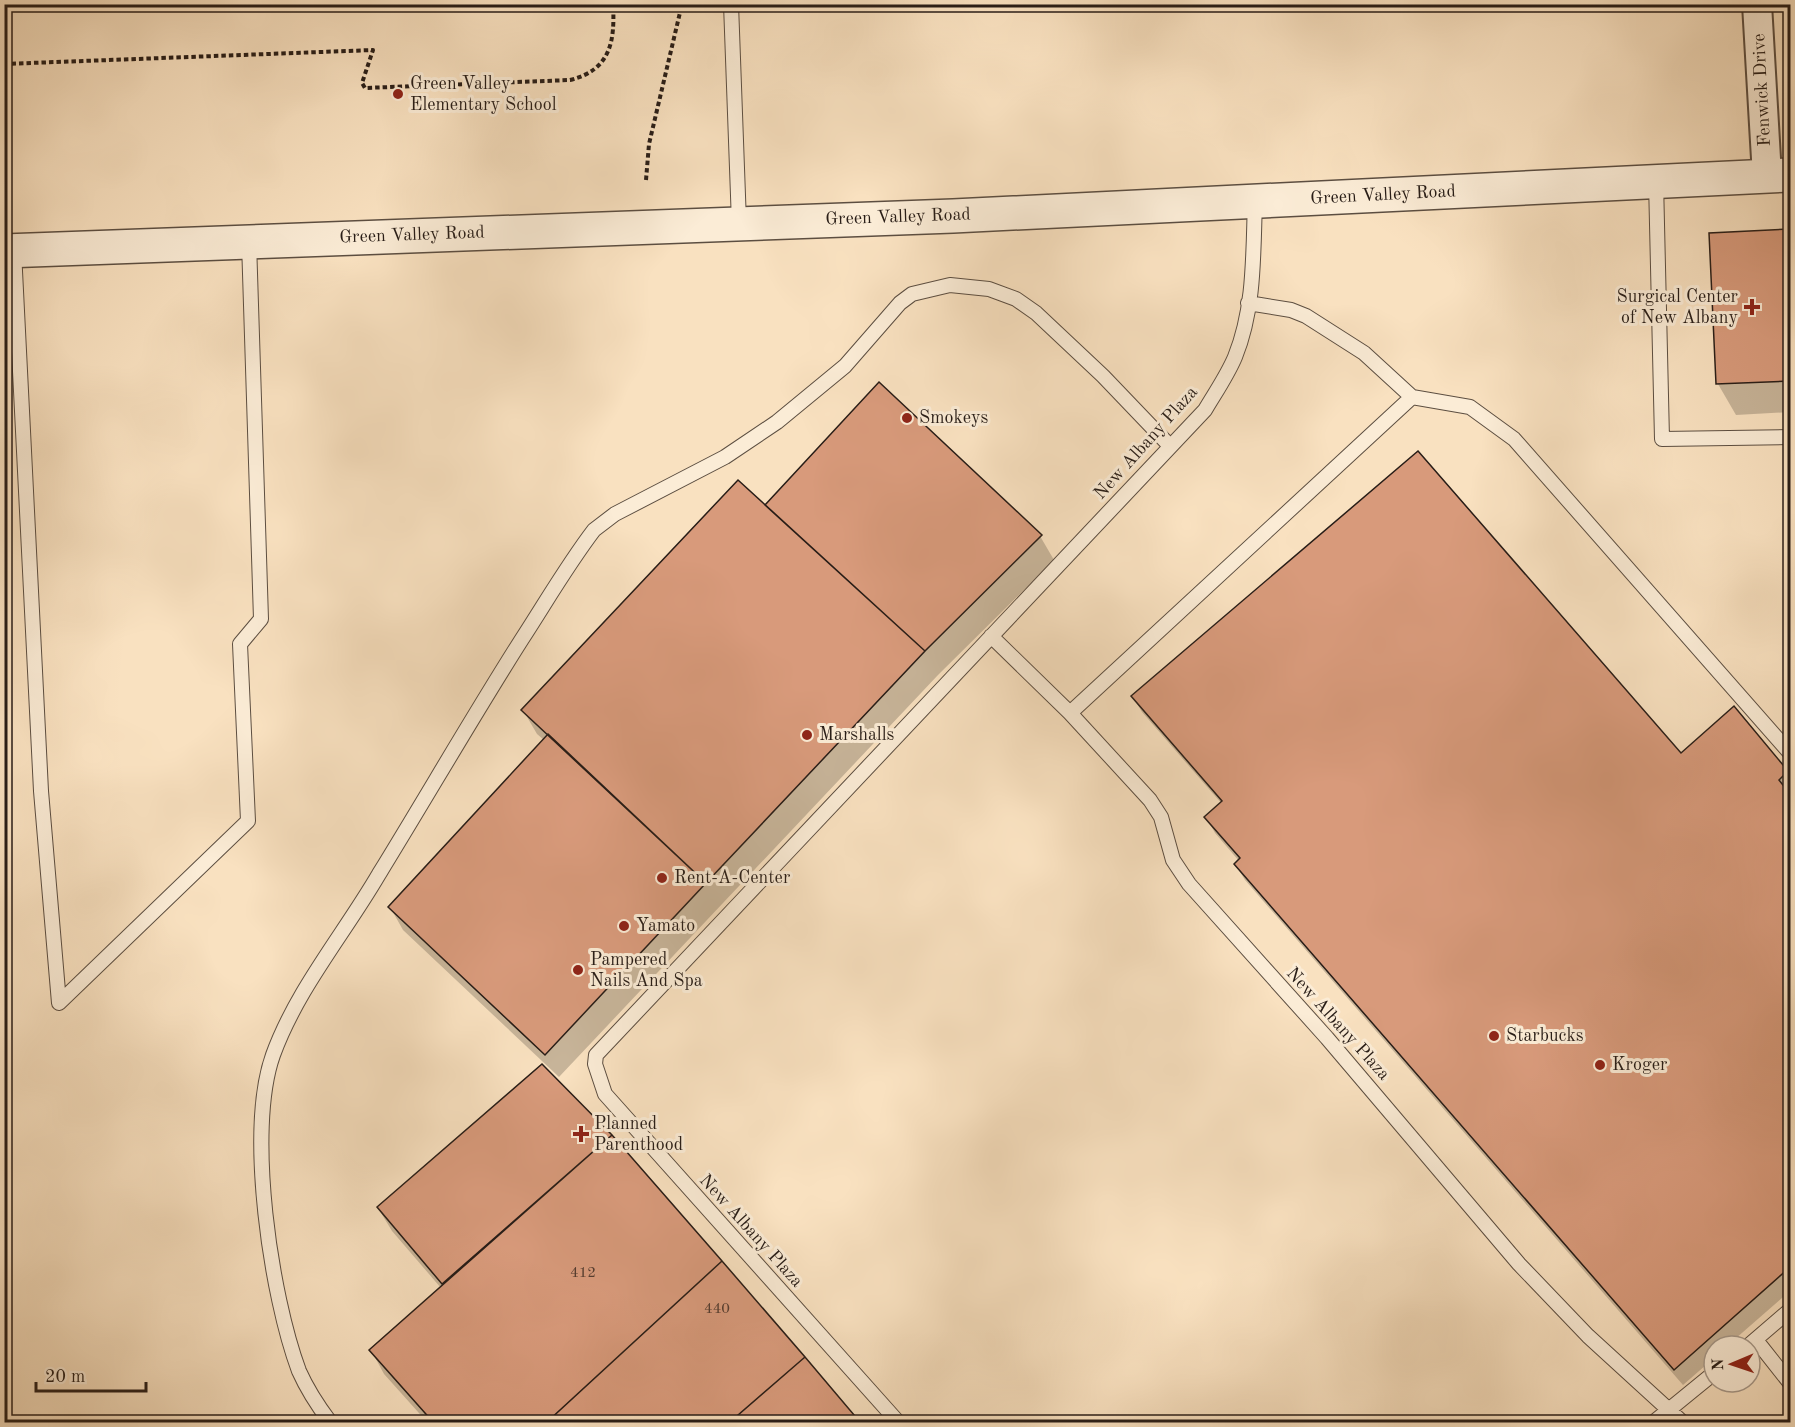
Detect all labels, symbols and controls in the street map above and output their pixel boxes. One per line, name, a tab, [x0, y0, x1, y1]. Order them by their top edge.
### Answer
street label: Fenwick Drive	[1750, 33, 1774, 147]
place label: Green Valley Elementary School	[410, 75, 557, 114]
marker: Green Valley Elementary School	[391, 87, 405, 101]
street label: Green Valley Road	[1310, 182, 1456, 208]
street label: Green Valley Road	[825, 205, 971, 229]
street label: Green Valley Road	[339, 223, 485, 247]
place label: Surgical Center of New Albany	[1617, 288, 1739, 327]
marker: Surgical Center of New Albany	[1743, 298, 1761, 316]
street label: New Albany Plaza	[1091, 383, 1201, 503]
place label: Smokeys	[919, 409, 989, 427]
marker: Smokeys	[900, 411, 914, 425]
place label: Marshalls	[819, 726, 895, 744]
marker: Marshalls	[800, 728, 814, 742]
place label: Rent-A-Center	[674, 869, 791, 887]
marker: Rent-A-Center	[655, 871, 669, 885]
place label: Yamato	[636, 917, 695, 935]
marker: Yamato	[617, 919, 631, 933]
place label: Pampered Nails And Spa	[590, 951, 703, 990]
marker: Pampered Nails And Spa	[571, 963, 585, 977]
street label: New Albany Plaza	[1283, 964, 1393, 1084]
place label: Starbucks	[1506, 1027, 1584, 1045]
marker: Starbucks	[1487, 1029, 1501, 1043]
place label: Kroger	[1612, 1056, 1668, 1074]
marker: Kroger	[1593, 1058, 1607, 1072]
place label: Planned Parenthood	[594, 1115, 683, 1154]
marker: Planned Parenthood	[572, 1125, 590, 1143]
street label: New Albany Plaza	[696, 1171, 806, 1291]
house number: 412	[570, 1266, 596, 1281]
house number: 440	[704, 1302, 730, 1317]
north arrow	[1702, 1334, 1762, 1394]
scale bar	[36, 1355, 146, 1393]
text: N	[1711, 1357, 1727, 1371]
text: 20 m	[45, 1368, 85, 1386]

